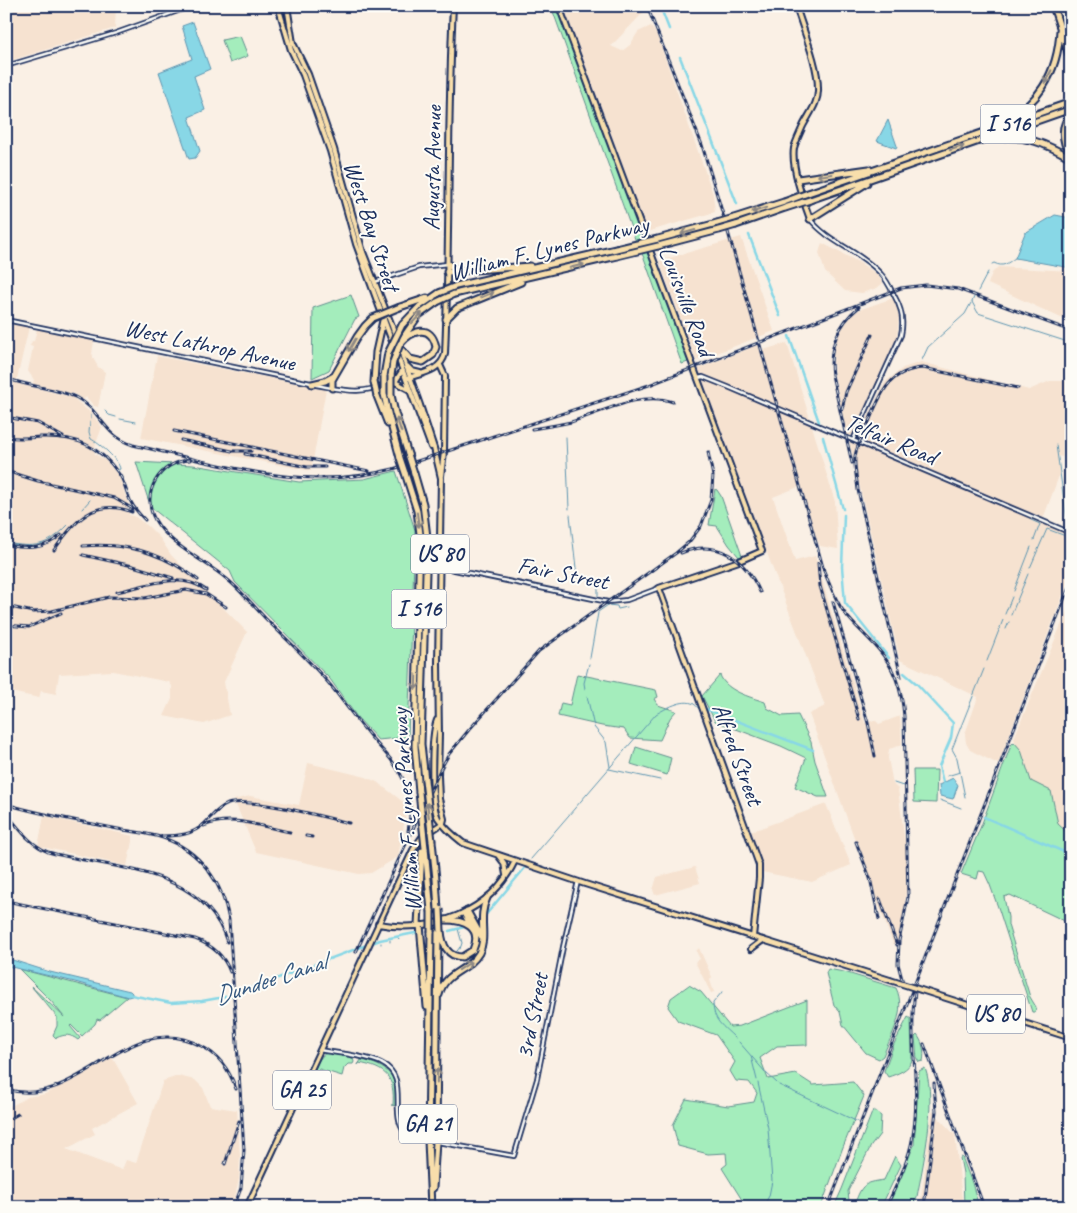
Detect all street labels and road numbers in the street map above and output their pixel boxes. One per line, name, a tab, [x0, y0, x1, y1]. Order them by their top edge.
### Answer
street label: Augusta Avenue	[416, 103, 448, 231]
road number: I 516	[980, 104, 1036, 144]
street label: West Bay Street	[337, 157, 408, 297]
street label: William F. Lynes Parkway	[447, 208, 653, 287]
street label: Louisville Road	[652, 242, 723, 364]
street label: West Lathrop Avenue	[122, 312, 300, 378]
street label: Telfair Road	[841, 406, 945, 473]
road number: US 80	[411, 534, 469, 574]
street label: Fair Street	[515, 550, 613, 597]
road number: I 516	[392, 590, 446, 628]
street label: Alfred Street	[706, 699, 771, 811]
street label: William F. Lynes Parkway	[384, 706, 428, 913]
street label: 3rd Street	[509, 969, 555, 1061]
road number: US 80	[967, 994, 1025, 1034]
road number: GA 25	[273, 1070, 331, 1110]
road number: GA 21	[399, 1104, 457, 1144]

